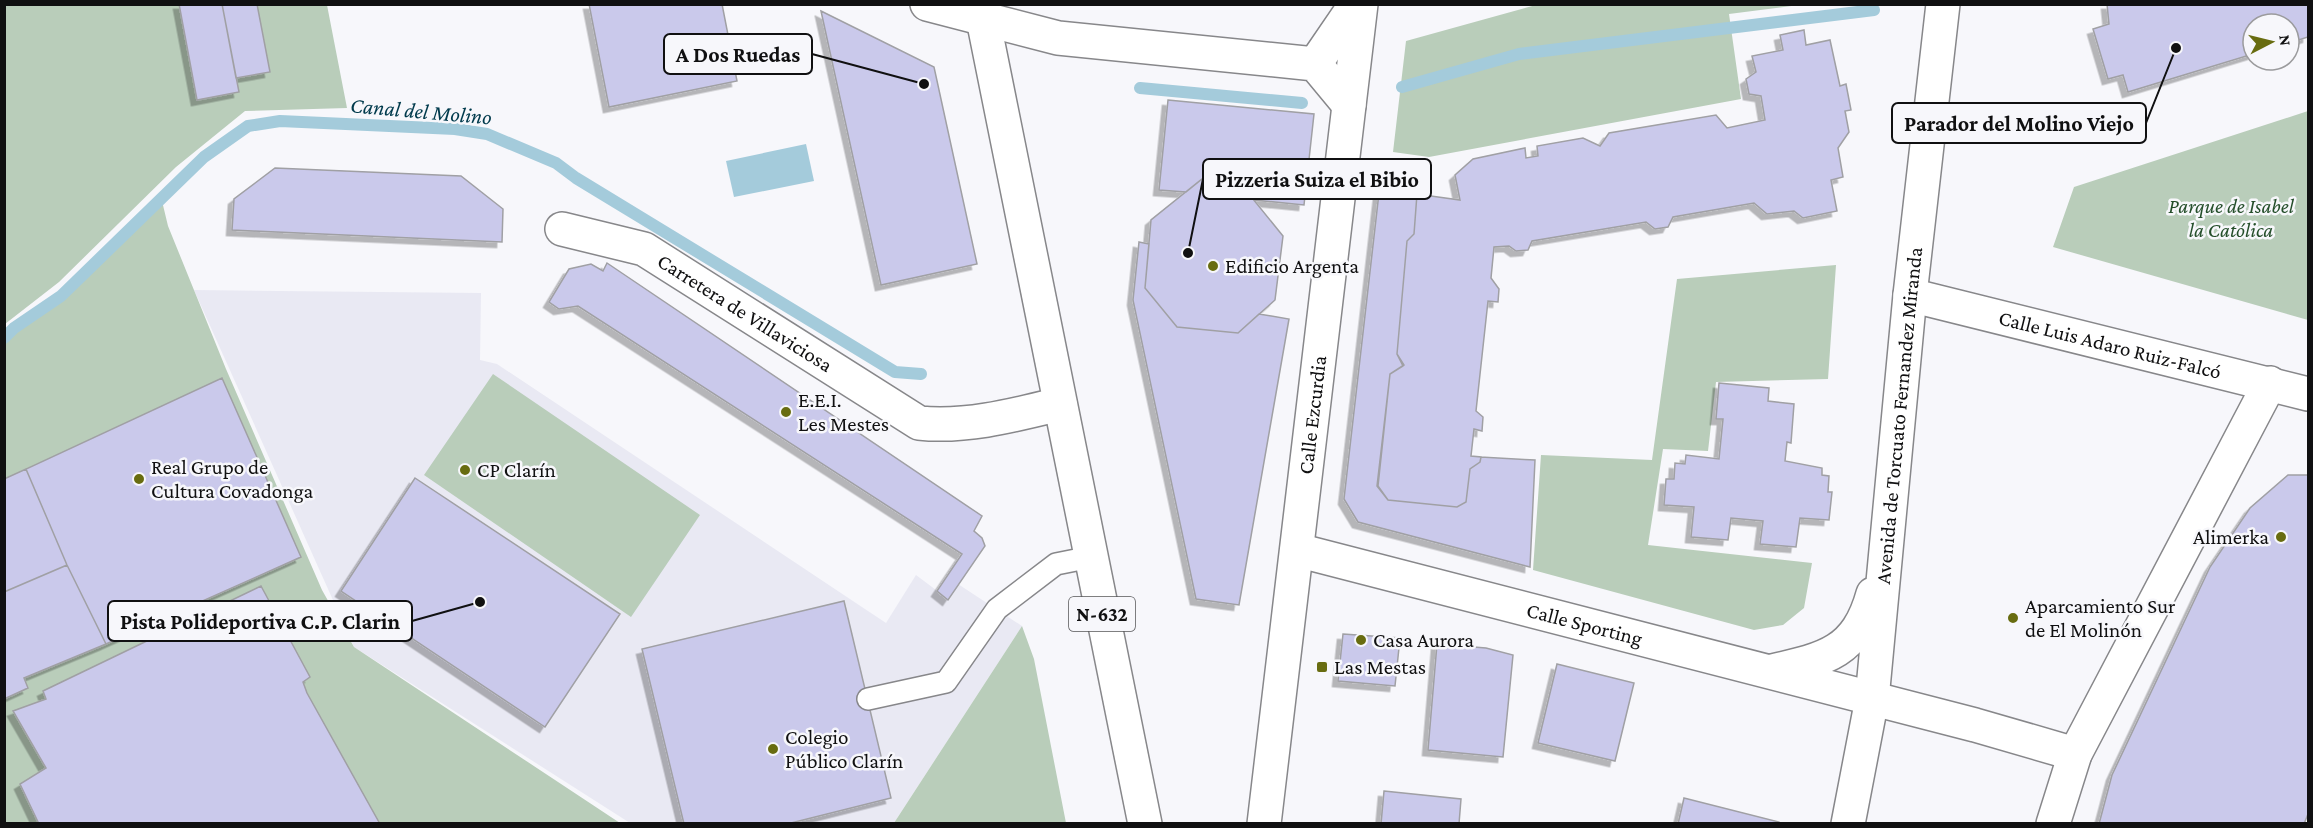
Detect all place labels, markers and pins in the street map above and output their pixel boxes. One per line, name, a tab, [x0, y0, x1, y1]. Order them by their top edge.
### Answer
callout: A Dos Ruedas	[664, 34, 812, 74]
callout: Parador del Molino Viejo	[1892, 103, 2146, 143]
callout: Pizzeria Suiza el Bibio	[1203, 159, 1431, 199]
place label: Edificio Argenta	[1225, 254, 1359, 278]
marker: Edificio Argenta	[1206, 259, 1220, 273]
place label: E.E.I. Les Mestes	[798, 388, 889, 436]
marker: E.E.I. Les Mestes	[779, 405, 793, 419]
place label: Real Grupo de Cultura Covadonga	[151, 455, 313, 503]
place label: CP Clarín	[477, 458, 556, 482]
marker: CP Clarín	[458, 463, 472, 477]
marker: Real Grupo de Cultura Covadonga	[132, 472, 146, 486]
place label: Alimerka	[2193, 525, 2269, 549]
marker: Alimerka	[2274, 530, 2288, 544]
place label: Aparcamiento Sur de El Molinón	[2025, 594, 2176, 642]
callout: Pista Polideportiva C.P. Clarin	[108, 601, 412, 641]
marker: Aparcamiento Sur de El Molinón	[2006, 611, 2020, 625]
place label: Casa Aurora	[1373, 628, 1474, 652]
marker: Casa Aurora	[1354, 633, 1368, 647]
place label: Las Mestas	[1334, 655, 1426, 679]
marker: Las Mestas	[1315, 660, 1329, 674]
place label: Colegio Público Clarín	[785, 725, 903, 773]
marker: Colegio Público Clarín	[766, 742, 780, 756]

